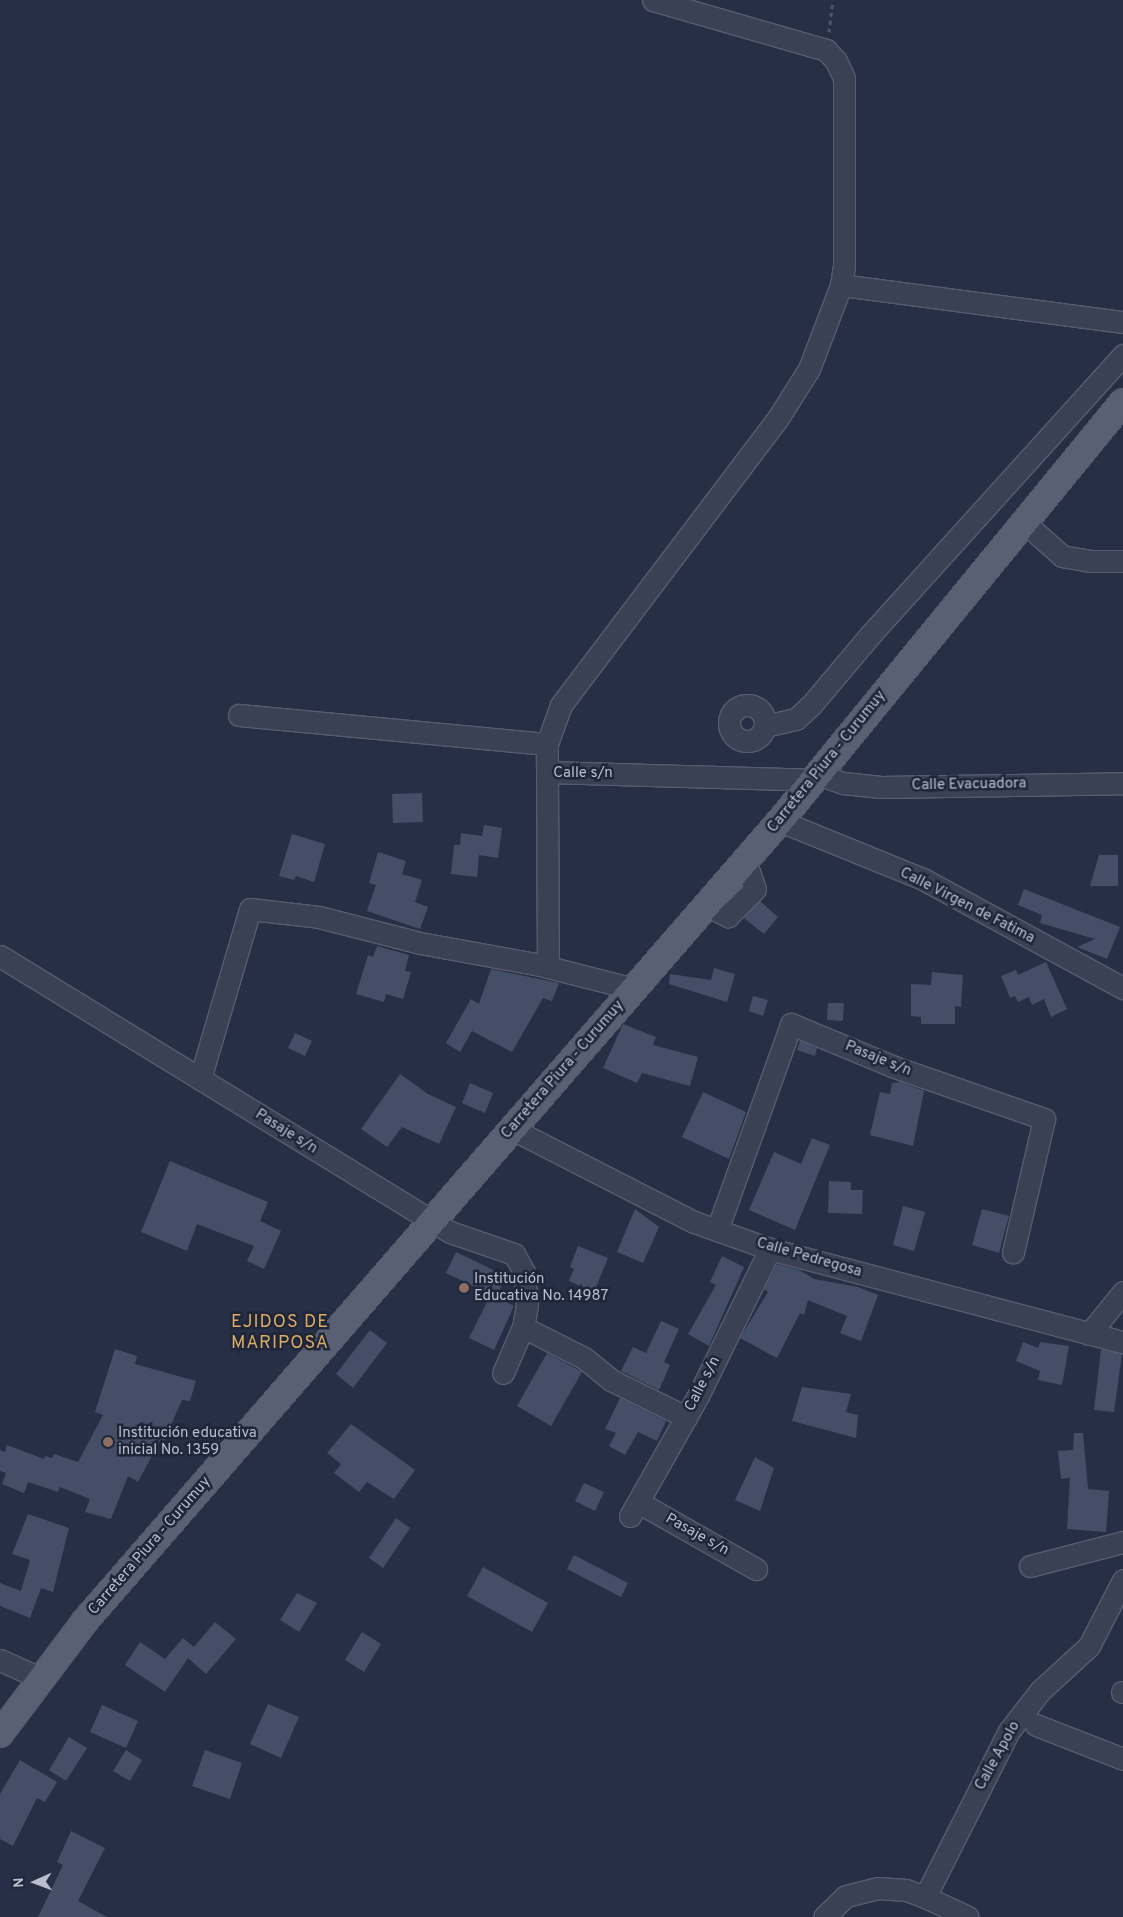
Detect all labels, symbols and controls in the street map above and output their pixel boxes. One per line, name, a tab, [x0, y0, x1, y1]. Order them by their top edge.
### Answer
street label: Carretera Piura - Curumuy	[764, 687, 890, 837]
street label: Calle s/n	[553, 765, 613, 783]
street label: Calle Evacuadora	[911, 775, 1027, 795]
street label: Calle Virgen de Fatima	[896, 864, 1038, 948]
street label: Carretera Piura - Curumuy	[498, 997, 628, 1143]
street label: Pasaje s/n	[842, 1038, 914, 1080]
street label: Pasaje s/n	[252, 1106, 320, 1158]
street label: Calle Pedregosa	[754, 1234, 864, 1282]
place label: Institución Educativa No. 14987	[474, 1270, 608, 1305]
marker: Institución Educativa No. 14987	[458, 1282, 470, 1294]
district label: EJIDOS DE MARIPOSA	[230, 1313, 330, 1356]
street label: Calle s/n	[682, 1354, 724, 1414]
place label: Institución educativa inicial No. 1359	[118, 1424, 257, 1459]
marker: Institución educativa inicial No. 1359	[102, 1436, 114, 1448]
street label: Carretera Piura - Curumuy	[85, 1473, 215, 1619]
street label: Pasaje s/n	[662, 1510, 732, 1560]
street label: Calle Apolo	[972, 1718, 1024, 1794]
north arrow	[10, 1857, 60, 1907]
text: N	[11, 1877, 28, 1888]

